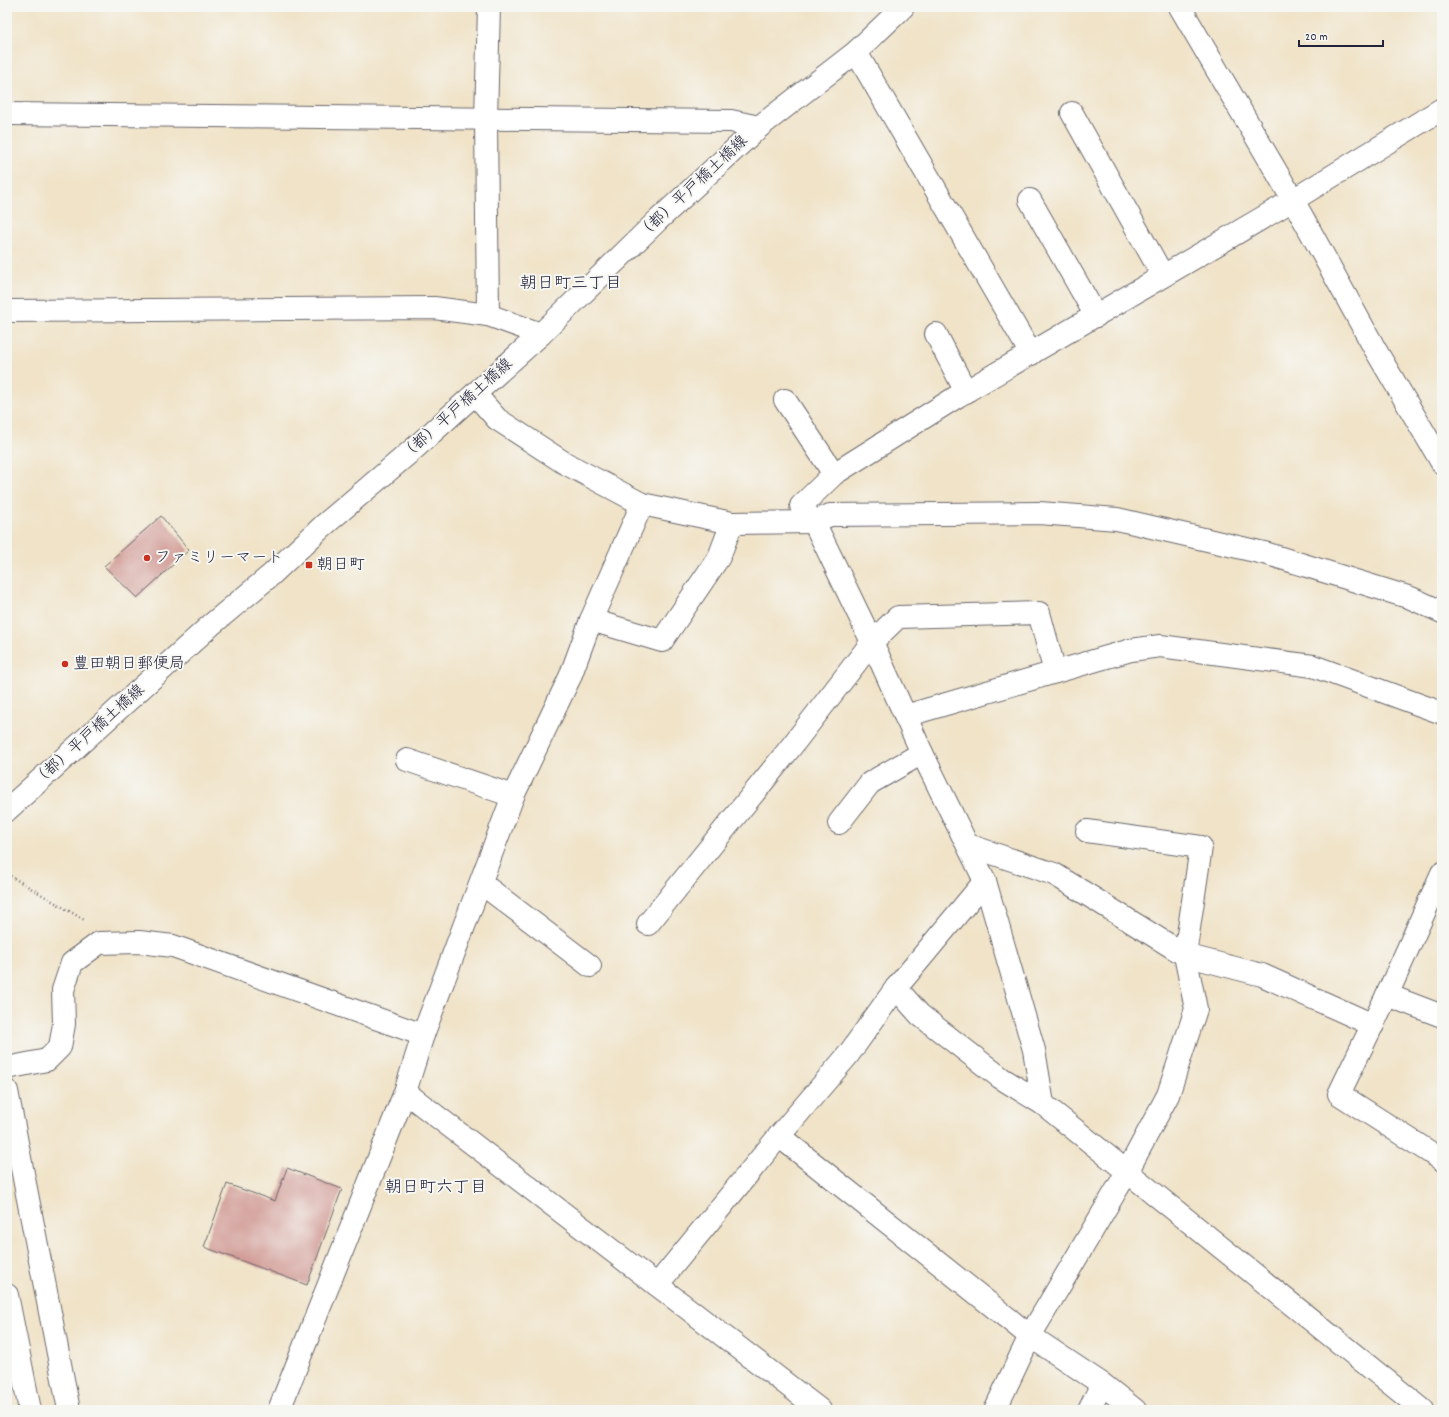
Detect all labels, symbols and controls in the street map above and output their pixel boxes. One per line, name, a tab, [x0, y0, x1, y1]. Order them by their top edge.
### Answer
scale bar	[1299, 22, 1383, 48]
text: 20 m	[1305, 29, 1328, 46]
street label: （都）平戸橋土橋線	[632, 130, 754, 246]
district label: 朝日町三丁目	[520, 273, 622, 297]
street label: （都）平戸橋土橋線	[396, 353, 518, 467]
place label: ファミリーマート	[155, 547, 283, 570]
marker: ファミリーマート	[142, 553, 152, 563]
place label: 朝日町	[317, 554, 365, 577]
marker: 朝日町	[304, 560, 314, 570]
place label: 豊田朝日郵便局	[73, 653, 185, 676]
marker: 豊田朝日郵便局	[60, 659, 70, 669]
street label: （都）平戸橋土橋線	[28, 679, 150, 793]
district label: 朝日町六丁目	[385, 1177, 487, 1201]

